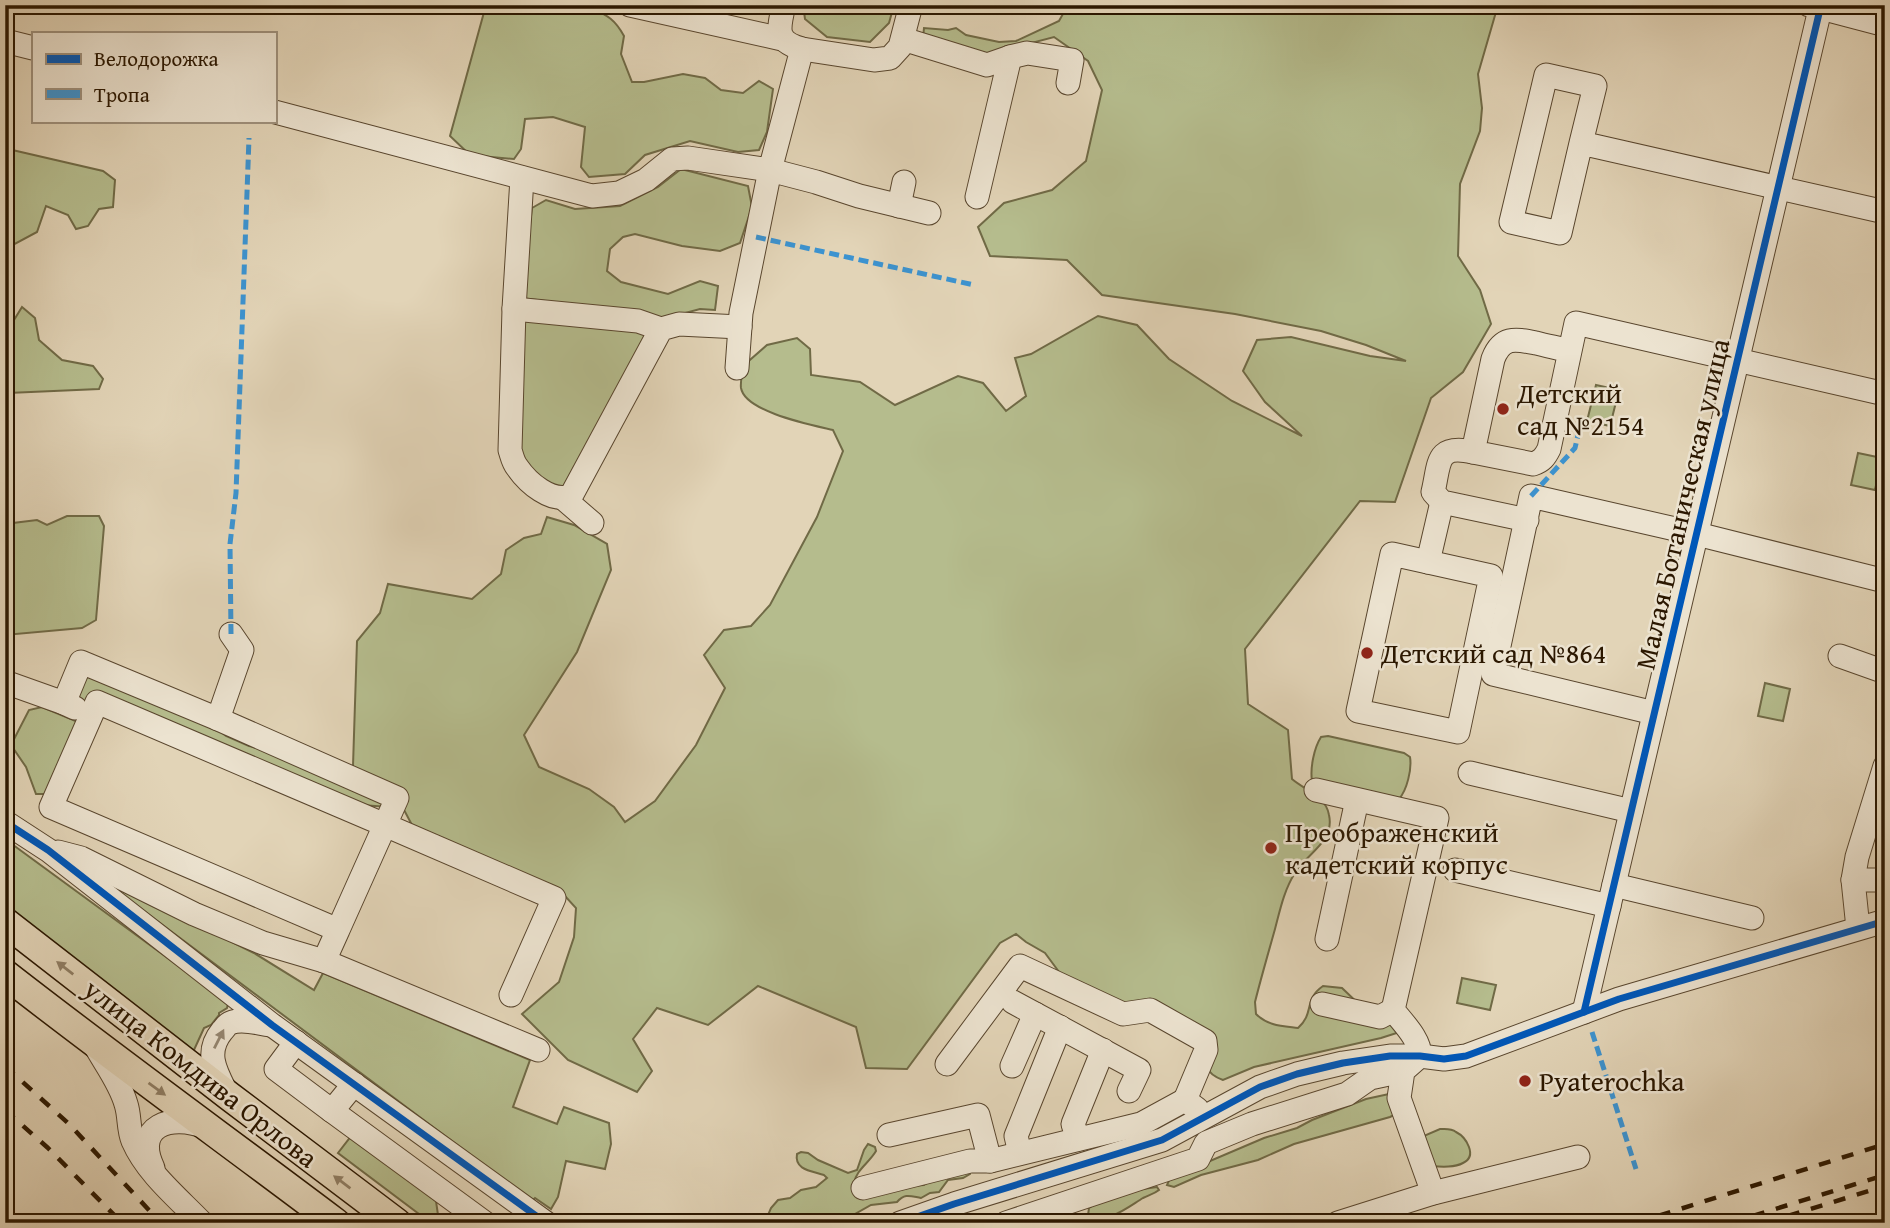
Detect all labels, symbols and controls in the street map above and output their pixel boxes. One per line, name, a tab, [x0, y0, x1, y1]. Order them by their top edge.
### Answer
legend	[32, 32, 276, 122]
text: Велодорожка	[94, 43, 219, 74]
text: Тропа	[94, 79, 150, 110]
street label: Малая Ботаническая улица	[1623, 334, 1740, 674]
place label: Детский сад №2154	[1516, 372, 1645, 445]
marker: Детский сад №2154	[1495, 401, 1511, 417]
place label: Детский сад №864	[1380, 632, 1606, 673]
marker: Детский сад №864	[1359, 645, 1375, 661]
place label: Преображенский кадетский корпус	[1285, 811, 1508, 884]
marker: Преображенский кадетский корпус	[1263, 840, 1279, 856]
one-way arrow	[56, 962, 74, 976]
street label: улица Комдива Орлова	[75, 967, 328, 1178]
one-way arrow	[213, 1029, 225, 1049]
place label: Pyaterochka	[1539, 1060, 1685, 1101]
marker: Pyaterochka	[1517, 1073, 1533, 1089]
one-way arrow	[148, 1082, 166, 1096]
one-way arrow	[334, 1174, 352, 1189]

